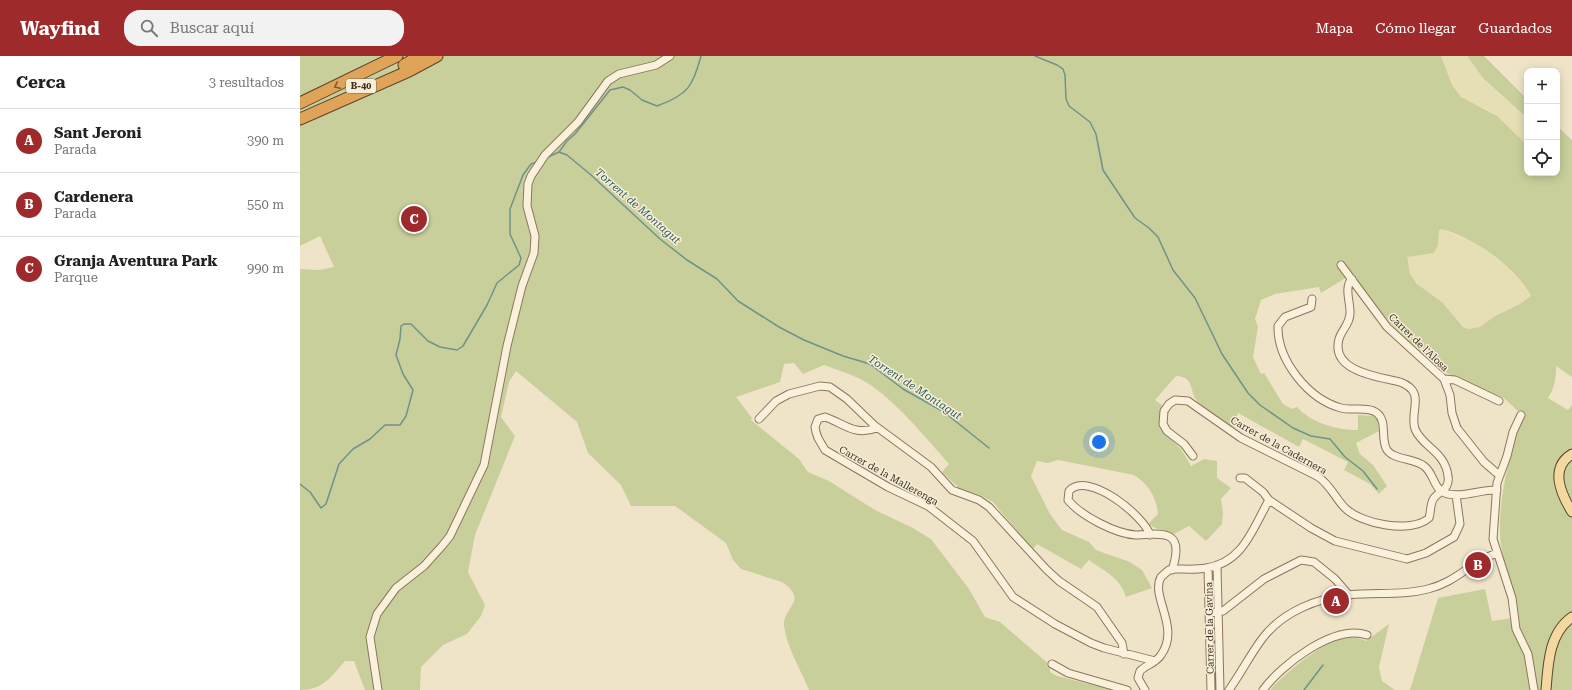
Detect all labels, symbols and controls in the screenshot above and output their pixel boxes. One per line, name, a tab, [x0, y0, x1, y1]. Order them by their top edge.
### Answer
search box	[124, 10, 404, 46]
text: Wayfind	[20, 17, 100, 40]
icon: search	[138, 17, 160, 39]
text: Buscar aquí	[170, 19, 254, 37]
text: Mapa	[1316, 20, 1353, 36]
text: Cómo llegar	[1375, 20, 1456, 36]
text: Guardados	[1478, 20, 1552, 36]
map controls	[1524, 68, 1560, 176]
button: +	[1524, 68, 1560, 104]
text: Cerca	[16, 72, 66, 92]
text: 3 resultados	[209, 75, 284, 90]
road number: B-40	[346, 79, 376, 93]
one-way arrow	[334, 81, 342, 89]
button: −	[1524, 104, 1560, 140]
text: Sant Jeroni	[54, 124, 141, 142]
text: A	[24, 133, 34, 148]
text: 390 m	[247, 133, 284, 148]
button: locate	[1524, 140, 1560, 176]
text: Parada	[54, 142, 97, 157]
water label: Torrent de Montagut	[592, 166, 684, 248]
text: Cardenera	[54, 188, 133, 206]
text: B	[24, 197, 34, 212]
text: 550 m	[247, 197, 284, 212]
pin: C	[401, 204, 427, 234]
text: Parada	[54, 206, 97, 221]
text: Granja Aventura Park	[54, 252, 218, 270]
text: C	[24, 261, 34, 276]
text: 990 m	[247, 261, 284, 276]
text: Parque	[54, 270, 98, 285]
street label: Carrer de l'Alosa	[1387, 311, 1451, 374]
water label: Torrent de Montagut	[866, 352, 965, 423]
street label: Carrer de la Cadernera	[1229, 414, 1329, 477]
your location	[1089, 432, 1109, 452]
street label: Carrer de la Mallerenga	[837, 444, 941, 508]
pin: B	[1465, 550, 1491, 580]
street label: Carrer de la Gavina	[1203, 581, 1216, 674]
pin: A	[1323, 586, 1349, 616]

